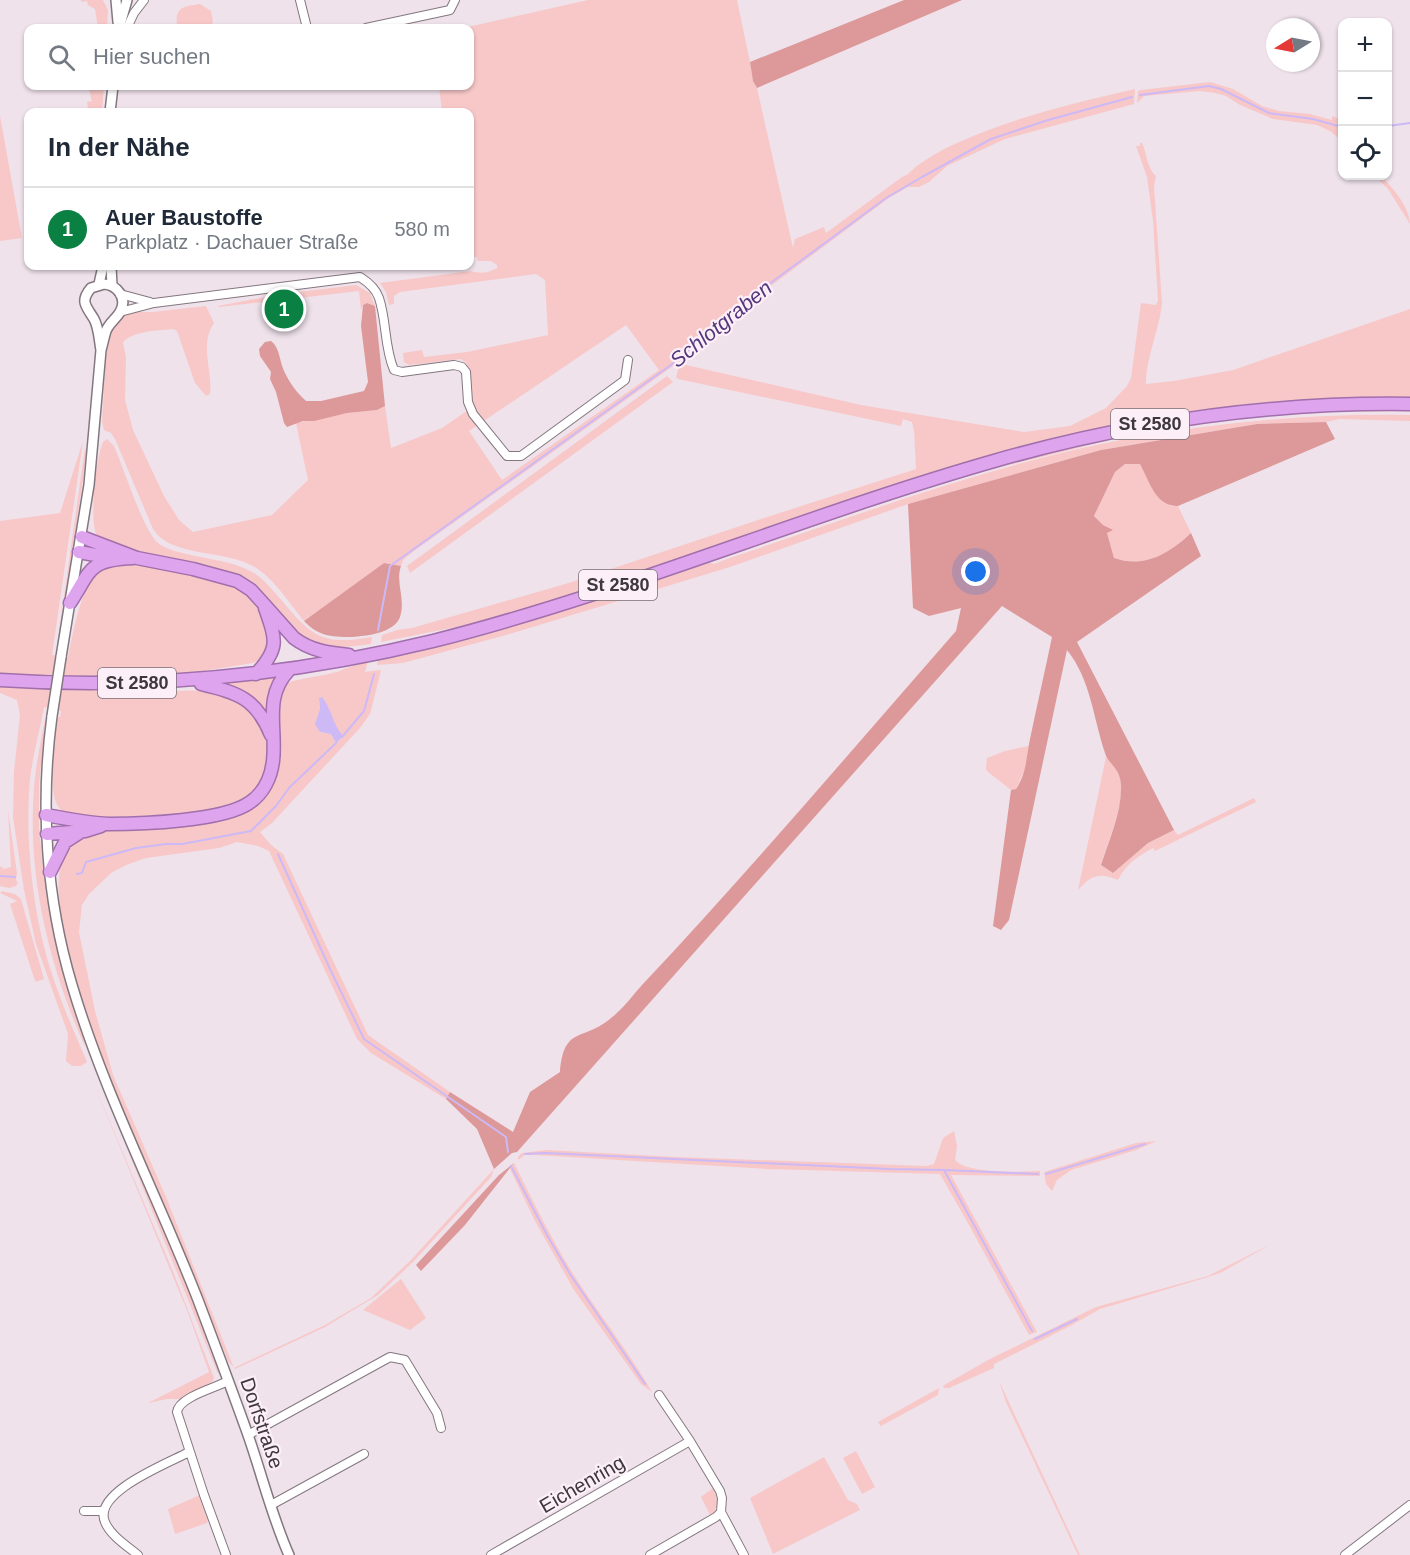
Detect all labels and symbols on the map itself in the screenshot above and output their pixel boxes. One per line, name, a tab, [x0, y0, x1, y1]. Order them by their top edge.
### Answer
north arrow	[1266, 18, 1320, 72]
water label: Schlotgraben	[665, 276, 776, 371]
pin: 1	[264, 286, 304, 332]
road number: St 2580	[1111, 409, 1189, 439]
your location	[961, 557, 990, 586]
road number: St 2580	[579, 570, 657, 600]
road number: St 2580	[98, 668, 176, 698]
street label: Dorfstraße	[236, 1375, 288, 1471]
street label: Eichenring	[536, 1451, 628, 1517]

